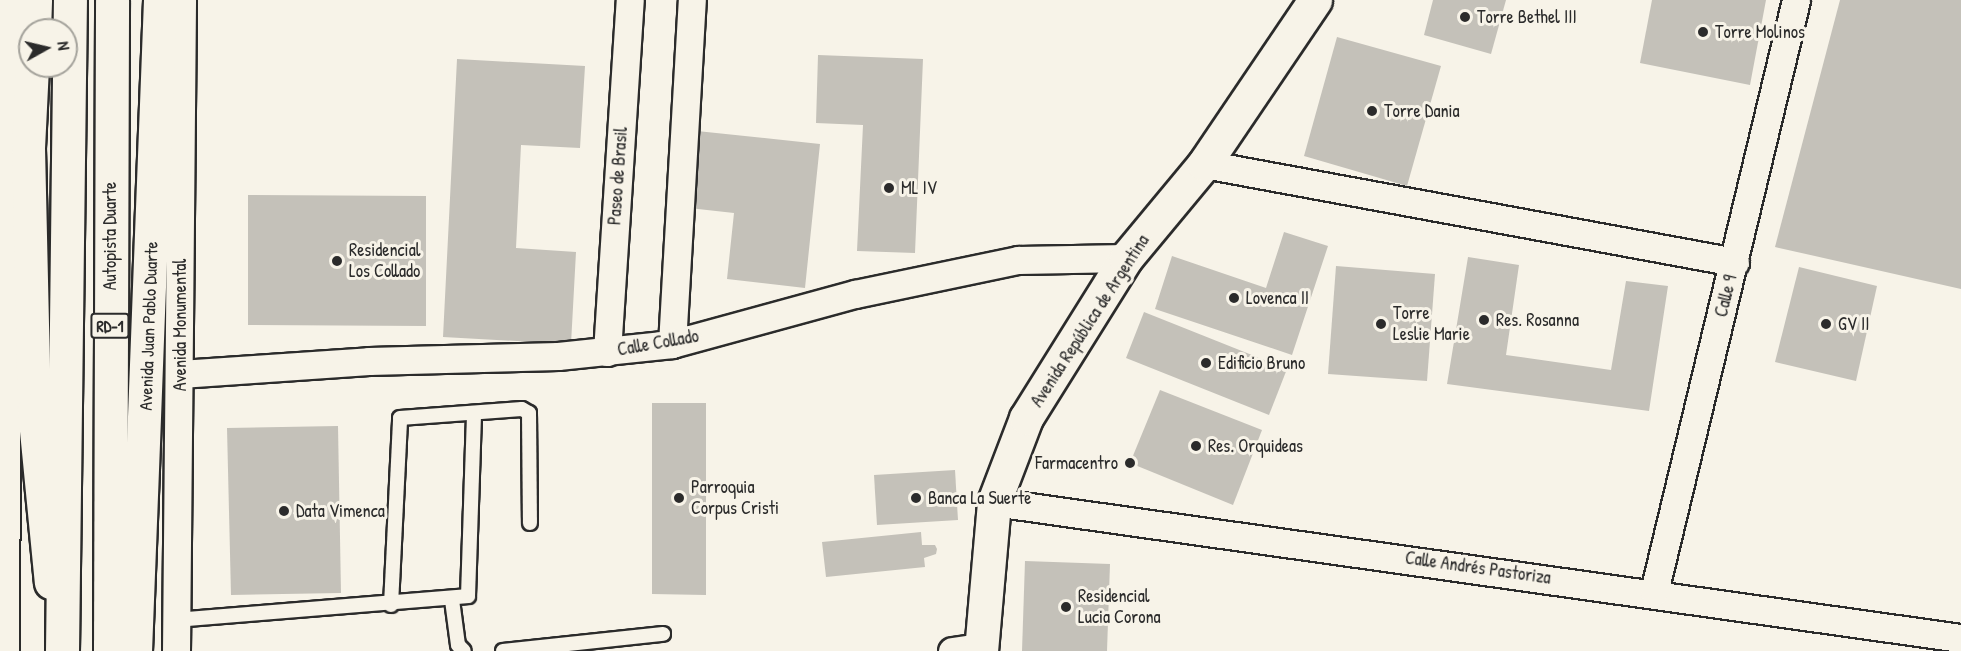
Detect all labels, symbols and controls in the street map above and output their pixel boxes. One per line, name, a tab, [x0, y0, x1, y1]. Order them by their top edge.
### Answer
place label: Torre Bethel III	[1477, 6, 1577, 28]
marker: Torre Bethel III	[1458, 10, 1472, 24]
north arrow	[18, 18, 78, 78]
place label: Torre Molinos	[1715, 21, 1805, 43]
marker: Torre Molinos	[1696, 25, 1710, 39]
text: N	[52, 40, 75, 52]
place label: Torre Dania	[1384, 100, 1460, 122]
marker: Torre Dania	[1365, 104, 1379, 118]
street label: Paseo de Brasil	[604, 126, 632, 226]
place label: ML IV	[901, 177, 937, 199]
marker: ML IV	[882, 181, 896, 195]
street label: Autopista Duarte	[99, 182, 121, 290]
street label: Avenida República de Argentina	[1026, 231, 1154, 411]
place label: Residencial Los Collado	[349, 240, 420, 282]
street label: Avenida Juan Pablo Duarte	[135, 241, 163, 411]
marker: Residencial Los Collado	[330, 254, 344, 268]
street label: Avenida Monumental	[169, 259, 191, 391]
street label: Calle 9	[1710, 273, 1742, 319]
place label: Lovenca II	[1246, 287, 1309, 309]
marker: Lovenca II	[1227, 291, 1241, 305]
place label: Torre Leslie Marie	[1393, 303, 1470, 346]
place label: Res. Rosanna	[1496, 309, 1579, 331]
road number: RD-1	[89, 313, 131, 339]
marker: Res. Rosanna	[1477, 313, 1491, 327]
place label: GV II	[1838, 313, 1869, 335]
marker: Torre Leslie Marie	[1374, 317, 1388, 331]
marker: GV II	[1819, 317, 1833, 331]
street label: Calle Collado	[616, 325, 700, 361]
place label: Edificio Bruno	[1218, 352, 1305, 374]
marker: Edificio Bruno	[1199, 356, 1213, 370]
place label: Res. Orquideas	[1208, 435, 1303, 457]
marker: Res. Orquideas	[1189, 439, 1203, 453]
place label: Farmacentro	[1035, 452, 1118, 474]
marker: Farmacentro	[1123, 456, 1137, 470]
place label: Parroquia Corpus Cristi	[691, 477, 779, 520]
place label: Banca La Suerte	[928, 487, 1031, 509]
marker: Parroquia Corpus Cristi	[672, 491, 686, 505]
marker: Banca La Suerte	[909, 491, 923, 505]
place label: Data Vimenca	[296, 500, 385, 522]
marker: Data Vimenca	[277, 504, 291, 518]
street label: Calle Andrés Pastoriza	[1404, 547, 1552, 589]
place label: Residencial Lucia Corona	[1078, 586, 1161, 628]
marker: Residencial Lucia Corona	[1059, 600, 1073, 614]

